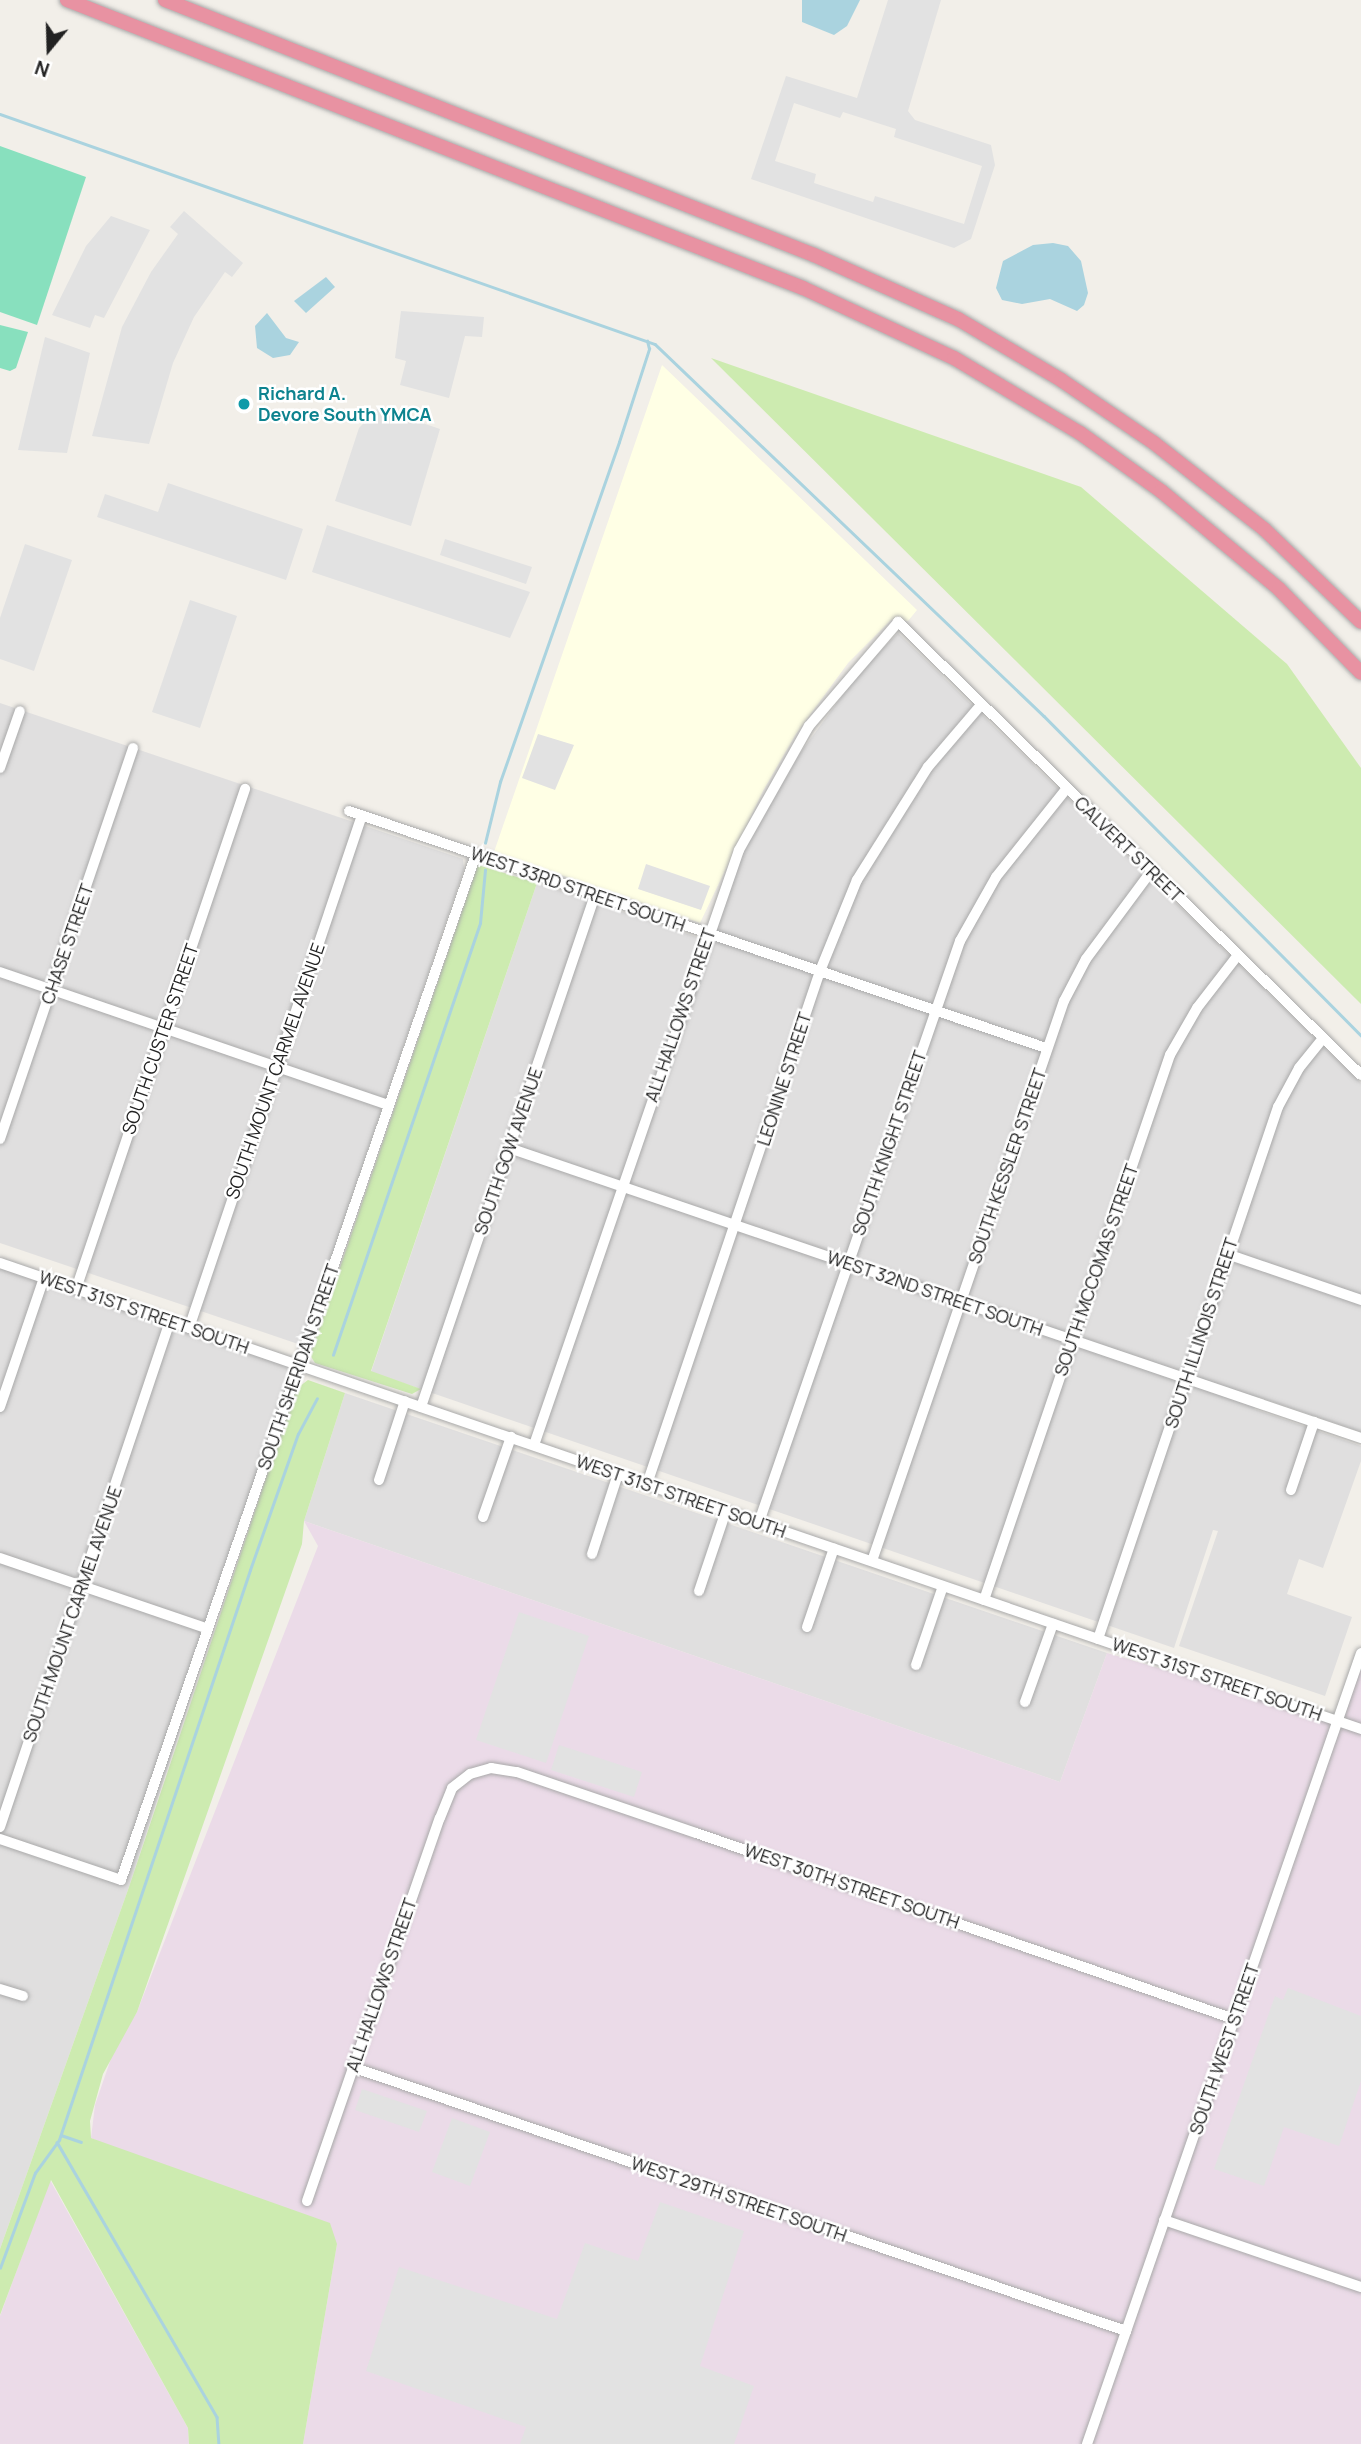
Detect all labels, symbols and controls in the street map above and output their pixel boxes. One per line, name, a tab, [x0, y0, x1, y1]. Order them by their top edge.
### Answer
north arrow	[14, 14, 84, 84]
text: N	[31, 54, 53, 83]
place label: Richard A. Devore South YMCA	[258, 383, 432, 426]
marker: Richard A. Devore South YMCA	[236, 396, 252, 412]
street label: CALVERT STREET	[1070, 792, 1188, 906]
street label: WEST 33RD STREET SOUTH	[467, 842, 689, 936]
street label: CHASE STREET	[36, 881, 98, 1007]
street label: ALL HALLOWS STREET	[640, 925, 720, 1105]
street label: SOUTH MOUNT CARMEL AVENUE	[221, 939, 329, 1203]
street label: SOUTH CUSTER STREET	[117, 941, 203, 1137]
street label: LEONINE STREET	[752, 1010, 816, 1148]
street label: SOUTH KNIGHT STREET	[847, 1048, 931, 1238]
street label: SOUTH GOW AVENUE	[469, 1065, 547, 1237]
street label: SOUTH KESSLER STREET	[963, 1065, 1051, 1267]
street label: SOUTH MCCOMAS STREET	[1050, 1161, 1142, 1379]
street label: SOUTH ILLINOIS STREET	[1160, 1235, 1242, 1431]
street label: WEST 32ND STREET SOUTH	[824, 1246, 1046, 1340]
street label: SOUTH SHERIDAN STREET	[253, 1261, 343, 1473]
street label: WEST 31ST STREET SOUTH	[35, 1266, 253, 1358]
street label: WEST 31ST STREET SOUTH	[572, 1450, 790, 1542]
street label: SOUTH MOUNT CARMEL AVENUE	[18, 1482, 126, 1746]
street label: WEST 31ST STREET SOUTH	[1108, 1633, 1326, 1725]
street label: WEST 30TH STREET SOUTH	[741, 1839, 963, 1933]
street label: ALL HALLOWS STREET	[341, 1895, 421, 2075]
street label: SOUTH WEST STREET	[1185, 1960, 1263, 2138]
street label: WEST 29TH STREET SOUTH	[628, 2152, 850, 2246]

